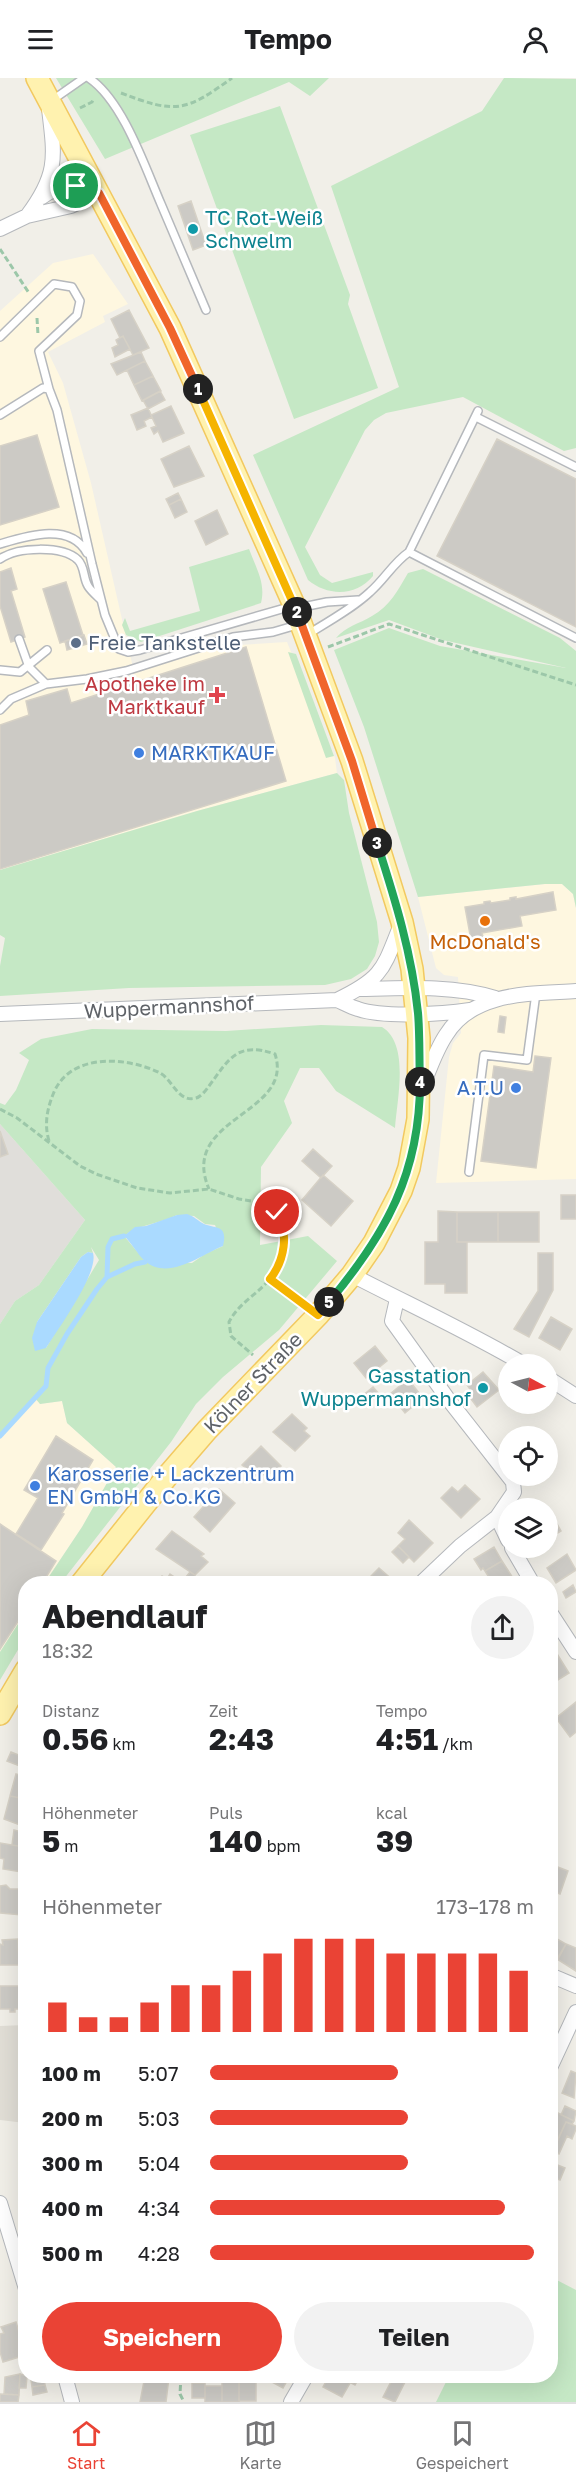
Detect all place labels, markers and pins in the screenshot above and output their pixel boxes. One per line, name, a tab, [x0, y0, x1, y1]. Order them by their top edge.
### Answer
pin	[50, 160, 101, 211]
place label: TC Rot-Weiß Schwelm	[205, 205, 323, 252]
marker: TC Rot-Weiß Schwelm	[186, 222, 200, 236]
pin: 1	[183, 374, 213, 404]
pin: 2	[282, 597, 312, 627]
place label: Freie Tankstelle	[88, 630, 241, 654]
marker: Freie Tankstelle	[69, 636, 83, 650]
place label: Apotheke im Marktkauf	[85, 671, 205, 718]
marker: Apotheke im Marktkauf	[210, 688, 224, 702]
place label: MARKTKAUF	[151, 740, 275, 764]
marker: MARKTKAUF	[132, 746, 146, 760]
pin: 3	[362, 828, 392, 858]
marker: McDonald's	[478, 914, 492, 928]
place label: McDonald's	[429, 929, 541, 953]
pin: 4	[405, 1067, 435, 1097]
place label: A.T.U	[457, 1075, 504, 1099]
marker: A.T.U	[509, 1081, 523, 1095]
pin	[251, 1186, 302, 1237]
pin: 5	[314, 1287, 344, 1317]
place label: Gasstation Wuppermannshof	[301, 1363, 471, 1410]
marker: Gasstation Wuppermannshof	[476, 1381, 490, 1395]
place label: Karosserie + Lackzentrum EN GmbH & Co.KG	[47, 1461, 295, 1508]
marker: Karosserie + Lackzentrum EN GmbH & Co.KG	[28, 1479, 42, 1493]

